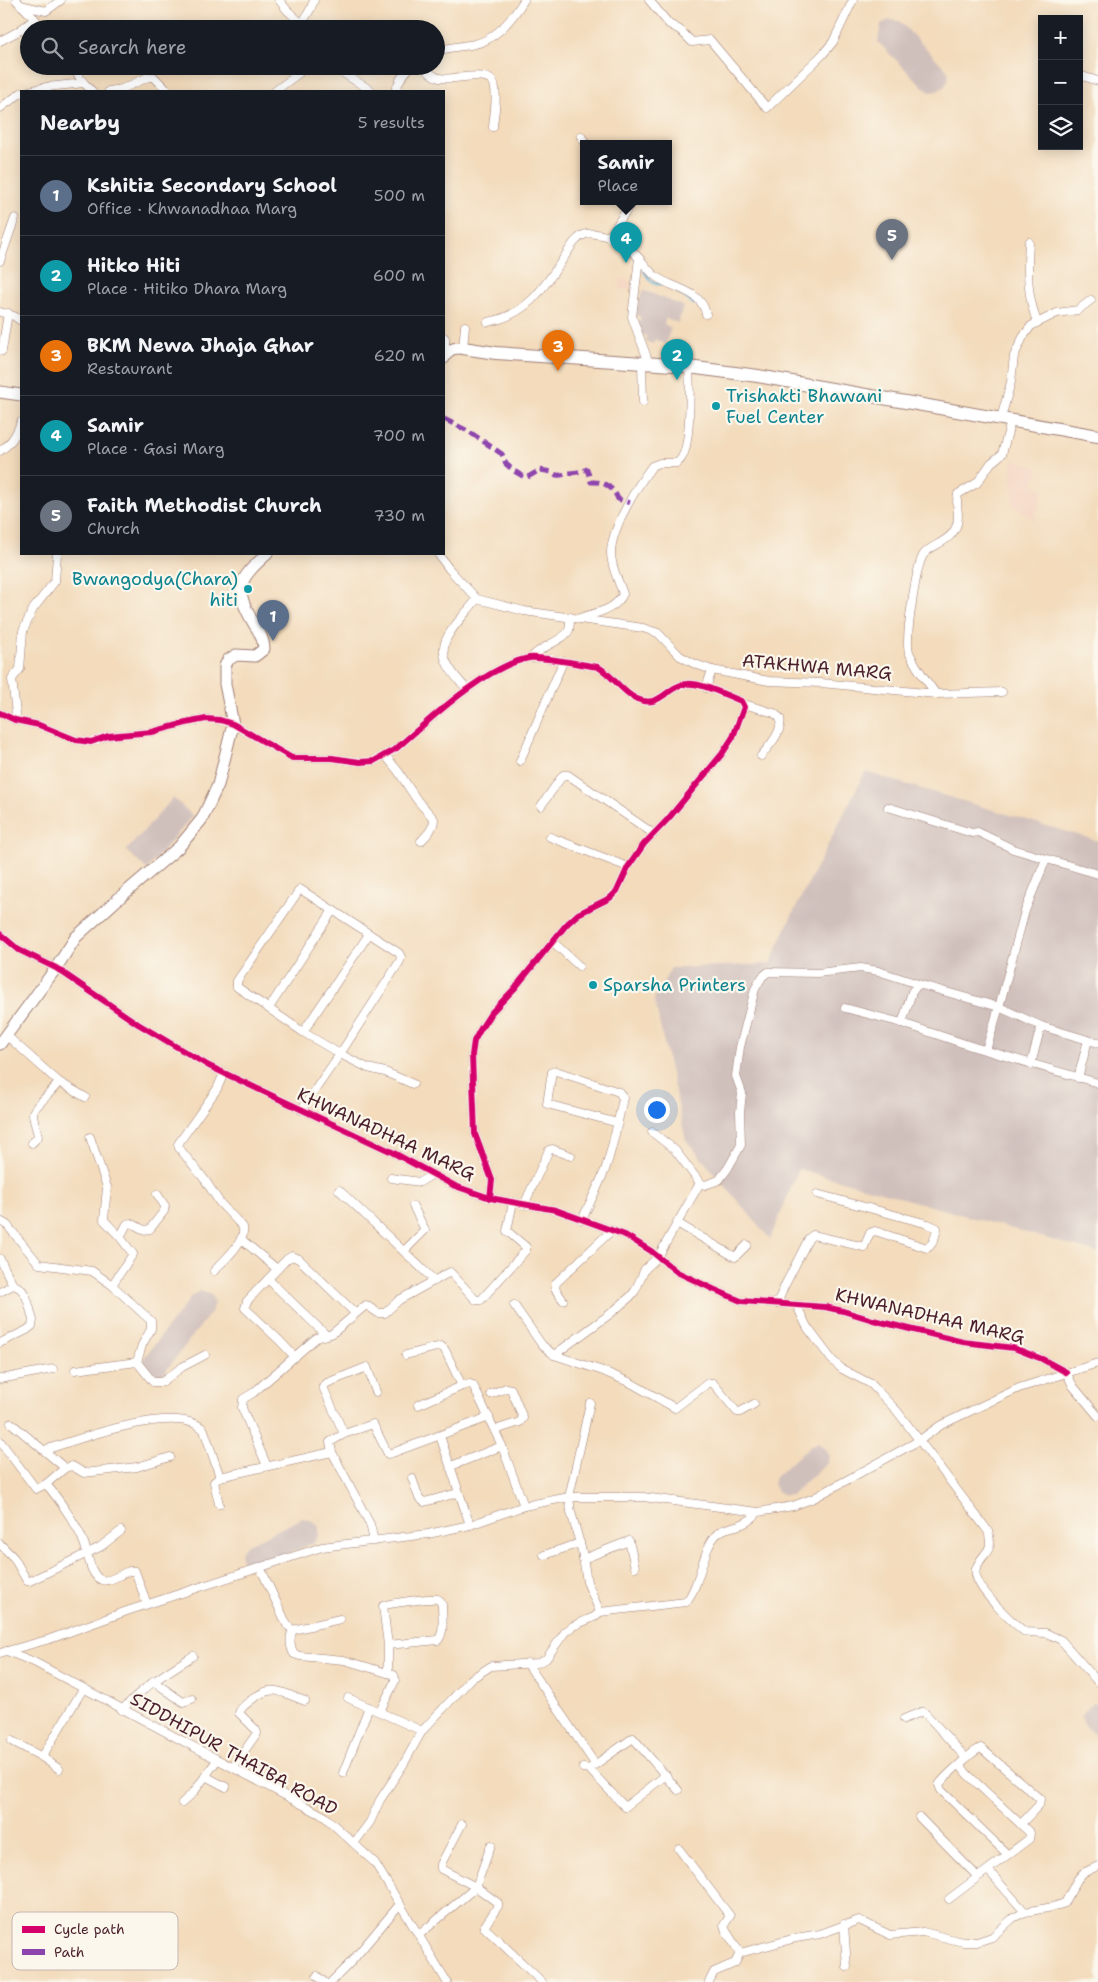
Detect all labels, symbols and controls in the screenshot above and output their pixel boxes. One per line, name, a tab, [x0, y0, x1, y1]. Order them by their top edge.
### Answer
map controls	[1038, 15, 1083, 150]
button: +	[1038, 15, 1083, 60]
search box	[20, 20, 445, 75]
icon: search	[38, 34, 66, 62]
text: Search here	[78, 35, 187, 60]
button: −	[1038, 60, 1083, 105]
button: layers	[1038, 105, 1083, 150]
text: Nearby	[40, 109, 120, 137]
text: 5 results	[358, 112, 425, 133]
popup	[580, 140, 672, 205]
text: Samir	[598, 150, 655, 175]
text: Kshitiz Secondary School	[87, 173, 337, 198]
text: Place	[598, 175, 638, 196]
text: 1	[52, 185, 60, 206]
text: 500 m	[374, 185, 425, 206]
text: Office · Khwanadhaa Marg	[87, 198, 297, 219]
pin: 5	[876, 219, 908, 260]
pin: 4	[610, 222, 642, 263]
text: Hitko Hiti	[87, 253, 180, 278]
text: 2	[50, 265, 62, 286]
text: 600 m	[373, 265, 425, 286]
text: Place · Hitiko Dhara Marg	[87, 278, 287, 299]
pin: 3	[542, 330, 574, 371]
text: BKM Newa Jhaja Ghar	[87, 333, 314, 358]
pin: 2	[661, 339, 693, 380]
text: 3	[50, 345, 62, 366]
text: 620 m	[374, 345, 425, 366]
text: Restaurant	[87, 358, 173, 379]
place label: Trishakti Bhawani Fuel Center	[726, 384, 882, 429]
marker: Trishakti Bhawani Fuel Center	[710, 400, 722, 412]
text: Samir	[87, 413, 144, 438]
text: 4	[50, 425, 62, 446]
text: 700 m	[373, 425, 425, 446]
text: Place · Gasi Marg	[87, 438, 224, 459]
text: Faith Methodist Church	[87, 493, 322, 518]
text: 5	[51, 505, 61, 526]
text: 730 m	[374, 505, 425, 526]
text: Church	[87, 518, 140, 539]
place label: Bwangodya(Chara) hiti	[72, 567, 238, 612]
marker: Bwangodya(Chara) hiti	[242, 583, 254, 595]
pin: 1	[257, 600, 289, 641]
street label: ATAKHWA MARG	[741, 648, 893, 686]
place label: Sparsha Printers	[603, 973, 746, 997]
marker: Sparsha Printers	[587, 979, 599, 991]
street label: KHWANADHAA MARG	[293, 1082, 479, 1186]
your location	[644, 1097, 670, 1123]
street label: KHWANADHAA MARG	[833, 1283, 1028, 1350]
street label: SIDDHIPUR THAIBA ROAD	[126, 1687, 342, 1821]
legend	[12, 1912, 178, 1970]
text: Cycle path	[54, 1920, 125, 1938]
text: Path	[54, 1943, 85, 1961]

